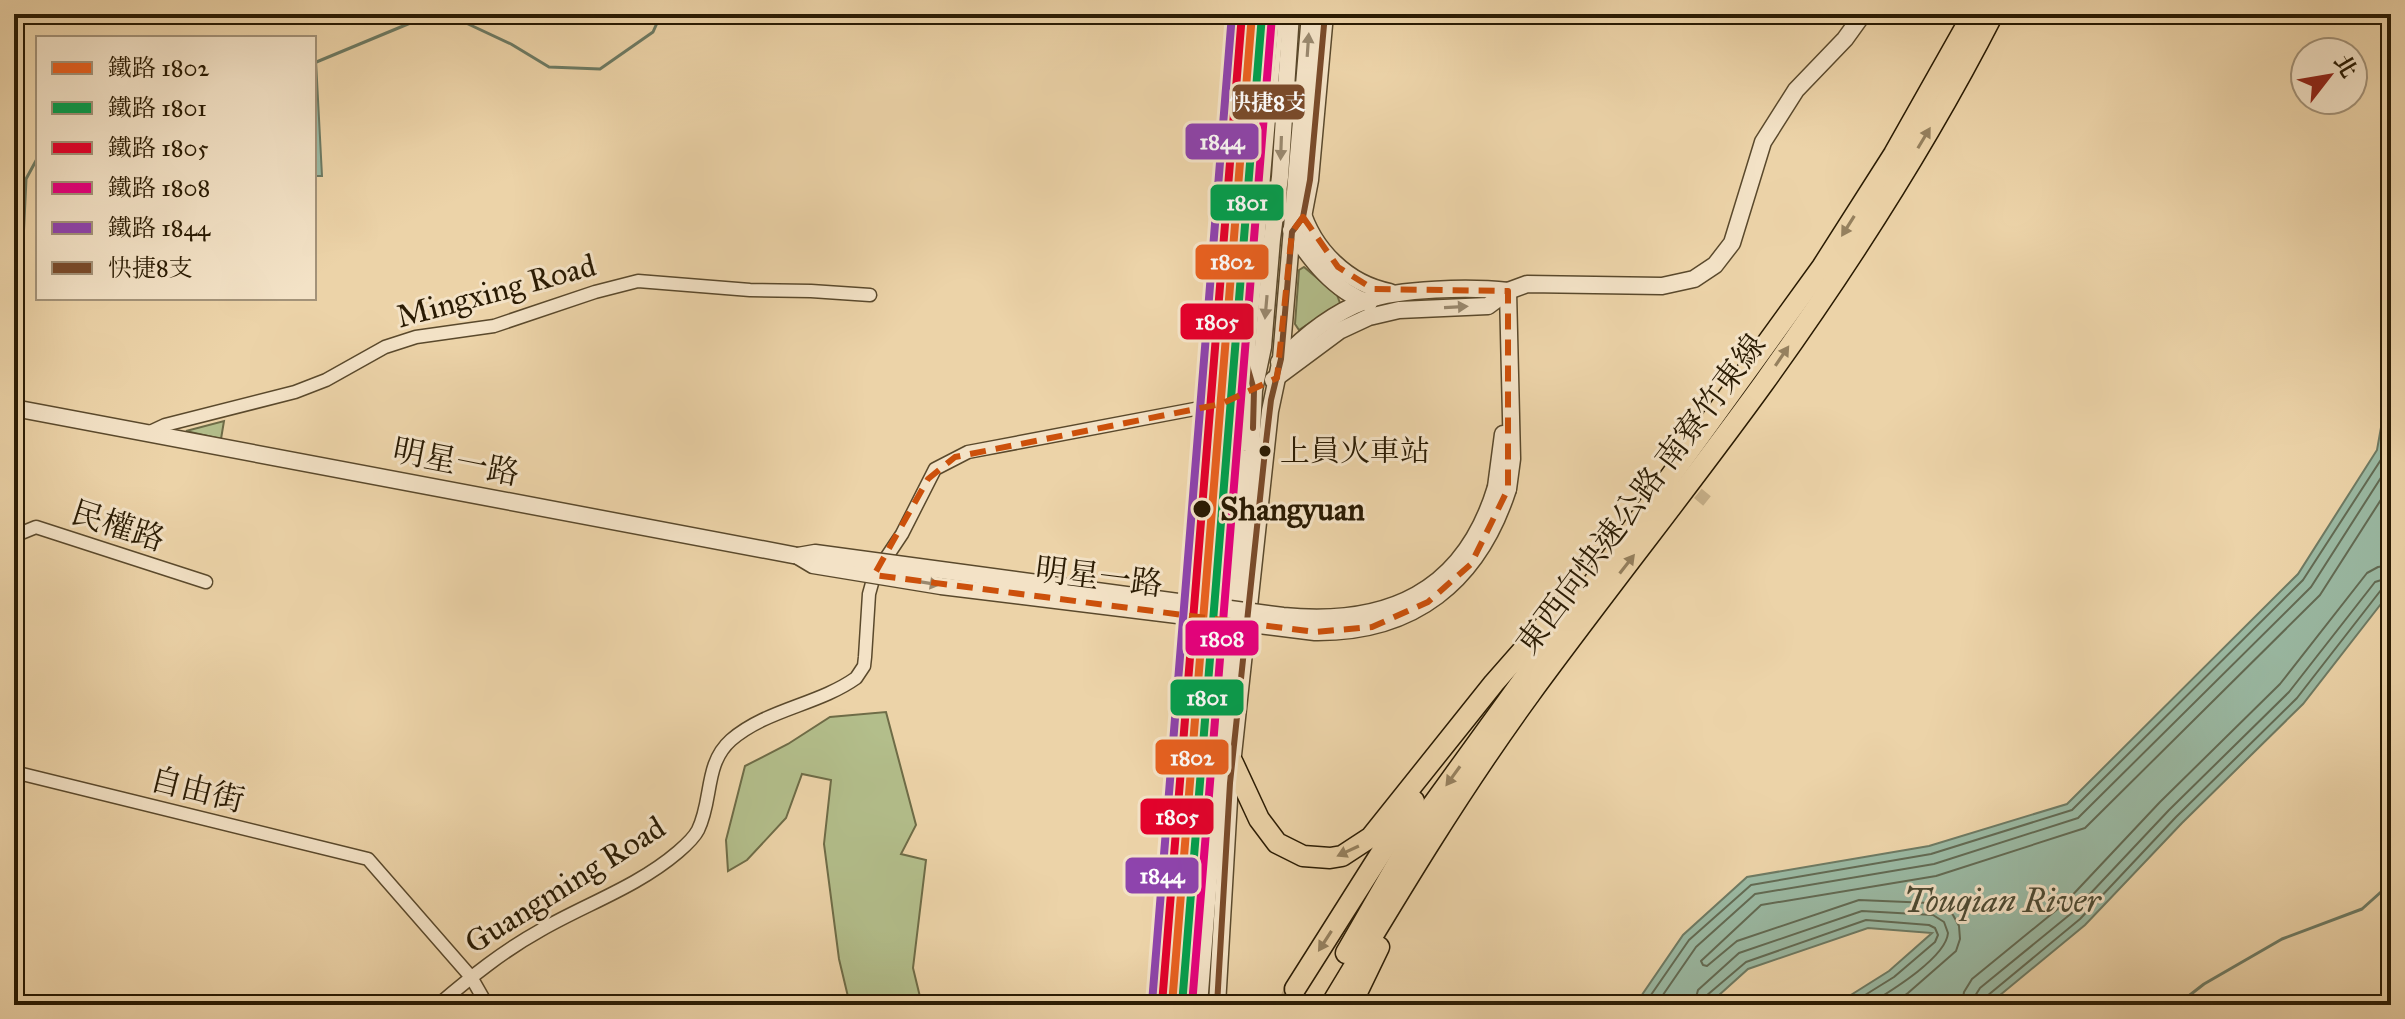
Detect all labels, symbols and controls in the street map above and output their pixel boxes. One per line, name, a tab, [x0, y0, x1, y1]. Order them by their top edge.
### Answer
one-way arrow	[1302, 32, 1315, 57]
legend	[36, 36, 316, 300]
north arrow	[2289, 36, 2369, 116]
text: 北	[2328, 50, 2363, 82]
text: 鐵路 1802	[108, 53, 209, 83]
line badge: 快捷8支	[1231, 83, 1306, 121]
text: 快捷8支	[1229, 89, 1307, 116]
text: 鐵路 1801	[108, 93, 207, 123]
line badge: 1844	[1184, 122, 1260, 161]
one-way arrow	[1917, 127, 1931, 149]
text: 1844	[1200, 128, 1246, 155]
text: 鐵路 1805	[108, 133, 209, 163]
one-way arrow	[1275, 136, 1288, 161]
text: 鐵路 1808	[108, 173, 210, 203]
line badge: 1801	[1209, 183, 1285, 222]
text: 1801	[1226, 189, 1268, 216]
text: 鐵路 1844	[108, 213, 211, 243]
one-way arrow	[1842, 215, 1856, 237]
line badge: 1802	[1194, 243, 1270, 281]
street label: Mingxing Road	[392, 246, 600, 336]
text: 1802	[1210, 248, 1255, 275]
text: 快捷8支	[108, 253, 193, 283]
one-way arrow	[1259, 295, 1272, 320]
one-way arrow	[1444, 301, 1469, 314]
line badge: 1805	[1179, 302, 1255, 341]
text: 1805	[1195, 308, 1239, 335]
street label: 東西向快速公路 南寮竹東線	[1508, 326, 1774, 662]
one-way arrow	[1774, 345, 1789, 366]
street label: 明星一路	[389, 431, 523, 493]
place label: 上員火車站	[1280, 433, 1430, 469]
marker: 上員火車站	[1257, 443, 1273, 459]
place label: Shangyuan	[1220, 490, 1366, 529]
street label: 民權路	[66, 493, 170, 559]
marker: Shangyuan	[1191, 498, 1213, 520]
street label: 明星一路	[1033, 550, 1165, 604]
one-way arrow	[1619, 554, 1635, 574]
one-way arrow	[916, 578, 941, 590]
line badge: 1808	[1184, 619, 1260, 657]
text: 1808	[1200, 625, 1244, 652]
line badge: 1801	[1169, 678, 1245, 717]
text: 1801	[1186, 684, 1228, 711]
line badge: 1802	[1154, 738, 1230, 776]
text: 1802	[1170, 744, 1215, 771]
street label: 自由街	[146, 759, 248, 821]
one-way arrow	[1446, 766, 1462, 787]
line badge: 1805	[1139, 797, 1215, 836]
text: 1805	[1155, 803, 1199, 830]
street label: Guangming Road	[457, 808, 673, 962]
one-way arrow	[1336, 844, 1359, 858]
line badge: 1844	[1124, 856, 1200, 895]
text: 1844	[1140, 862, 1186, 889]
water label: Touqian River	[1904, 880, 2102, 921]
one-way arrow	[1318, 931, 1333, 952]

